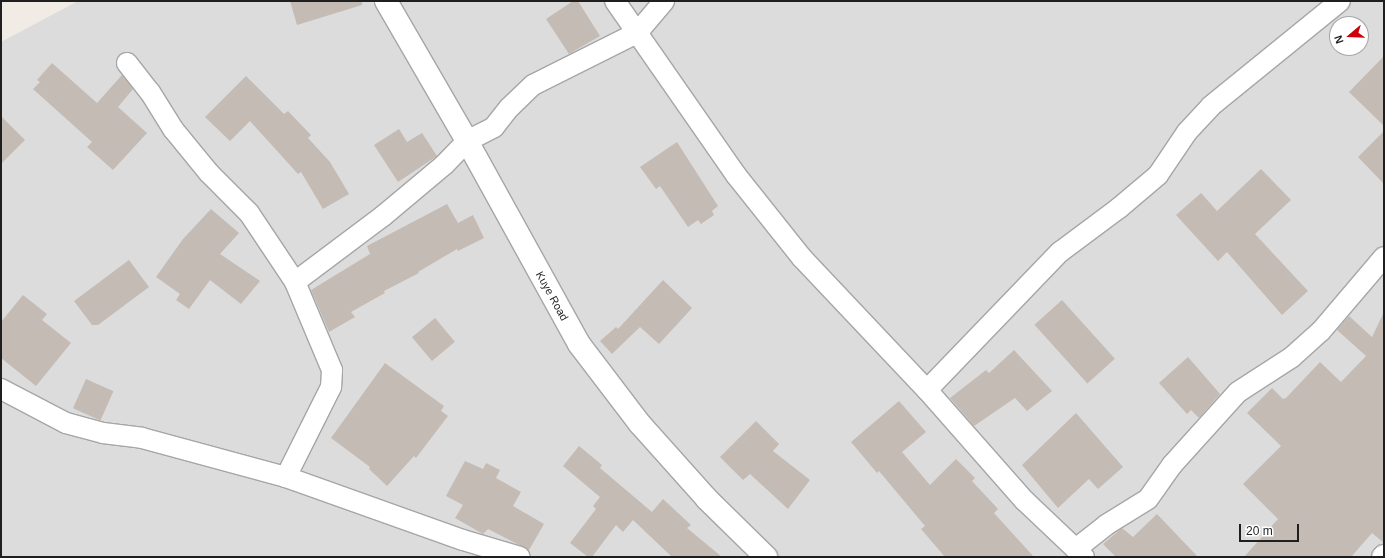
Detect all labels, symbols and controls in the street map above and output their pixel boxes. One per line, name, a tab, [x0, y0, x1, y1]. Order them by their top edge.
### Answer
north arrow	[1329, 16, 1369, 56]
text: N	[1332, 34, 1346, 45]
street label: Kuye Road	[533, 269, 571, 323]
scale bar	[1241, 516, 1301, 542]
text: 20 m	[1246, 524, 1273, 538]

